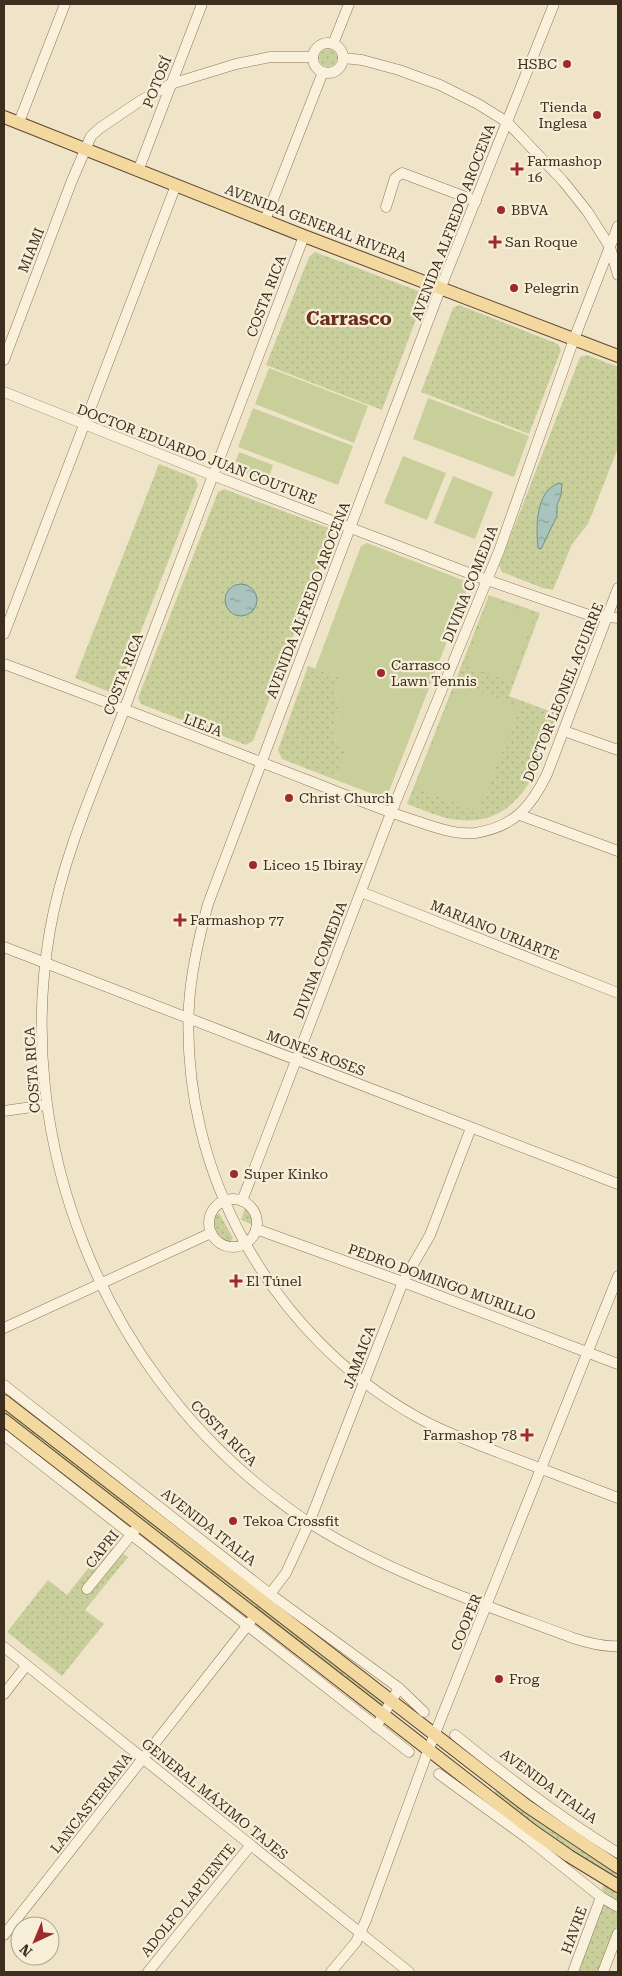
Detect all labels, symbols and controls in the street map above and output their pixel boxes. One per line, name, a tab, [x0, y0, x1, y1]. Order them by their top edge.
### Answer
street label: POTOSÍ	[139, 54, 175, 110]
place label: HSBC	[517, 56, 557, 72]
marker: HSBC	[561, 58, 573, 70]
place label: Tienda Inglesa	[539, 99, 587, 131]
marker: Tienda Inglesa	[591, 109, 603, 121]
street label: AVENIDA ALFREDO AROCENA	[408, 121, 498, 323]
place label: Farmashop 16	[527, 153, 602, 185]
marker: Farmashop 16	[511, 163, 523, 175]
street label: AVENIDA GENERAL RIVERA	[223, 181, 409, 265]
place label: BBVA	[511, 202, 549, 218]
marker: BBVA	[495, 204, 507, 216]
street label: MIAMI	[15, 225, 47, 275]
place label: San Roque	[505, 234, 578, 250]
marker: San Roque	[489, 236, 501, 248]
street label: COSTA RICA	[243, 253, 289, 339]
place label: Pelegrin	[524, 280, 579, 296]
marker: Pelegrin	[508, 282, 520, 294]
district label: Carrasco	[306, 307, 392, 330]
street label: DOCTOR EDUARDO JUAN COUTURE	[75, 401, 319, 507]
street label: AVENIDA ALFREDO AROCENA	[263, 499, 353, 701]
street label: DIVINA COMEDIA	[439, 523, 501, 645]
street label: DOCTOR LEONEL AGUIRRE	[520, 600, 606, 784]
street label: COSTA RICA	[100, 631, 146, 717]
place label: Carrasco Lawn Tennis	[391, 657, 477, 689]
marker: Carrasco Lawn Tennis	[375, 667, 387, 679]
street label: LIEJA	[181, 710, 225, 740]
place label: Christ Church	[299, 790, 394, 806]
marker: Christ Church	[283, 792, 295, 804]
place label: Liceo 15 Ibiray	[263, 857, 364, 873]
marker: Liceo 15 Ibiray	[247, 859, 259, 871]
street label: MARIANO URIARTE	[428, 897, 562, 963]
street label: DIVINA COMEDIA	[290, 899, 350, 1021]
place label: Farmashop 77	[190, 912, 284, 928]
marker: Farmashop 77	[174, 914, 186, 926]
street label: COSTA RICA	[21, 1026, 43, 1114]
street label: MONES ROSES	[265, 1027, 368, 1079]
place label: Super Kinko	[244, 1166, 328, 1182]
marker: Super Kinko	[228, 1168, 240, 1180]
street label: PEDRO DOMINGO MURILLO	[346, 1241, 538, 1323]
place label: El Túnel	[246, 1273, 302, 1289]
marker: El Túnel	[230, 1275, 242, 1287]
street label: JAMAICA	[340, 1323, 378, 1390]
street label: COSTA RICA	[188, 1397, 260, 1469]
place label: Farmashop 78	[423, 1427, 517, 1443]
marker: Farmashop 78	[521, 1429, 533, 1441]
street label: AVENIDA ITALIA	[159, 1485, 260, 1569]
place label: Tekoa Crossfit	[243, 1513, 339, 1529]
marker: Tekoa Crossfit	[227, 1515, 239, 1527]
street label: CAPRI	[82, 1527, 122, 1571]
street label: COOPER	[447, 1591, 485, 1653]
place label: Frog	[509, 1671, 539, 1687]
marker: Frog	[493, 1673, 505, 1685]
street label: GENERAL MÁXIMO TAJES	[139, 1735, 291, 1863]
street label: AVENIDA ITALIA	[498, 1746, 601, 1827]
street label: LANCASTERIANA	[47, 1750, 135, 1856]
street label: ADOLFO LAPUENTE	[138, 1840, 239, 1960]
street label: HAVRE	[558, 1904, 590, 1956]
north arrow	[10, 1916, 60, 1966]
text: N	[16, 1941, 35, 1960]

